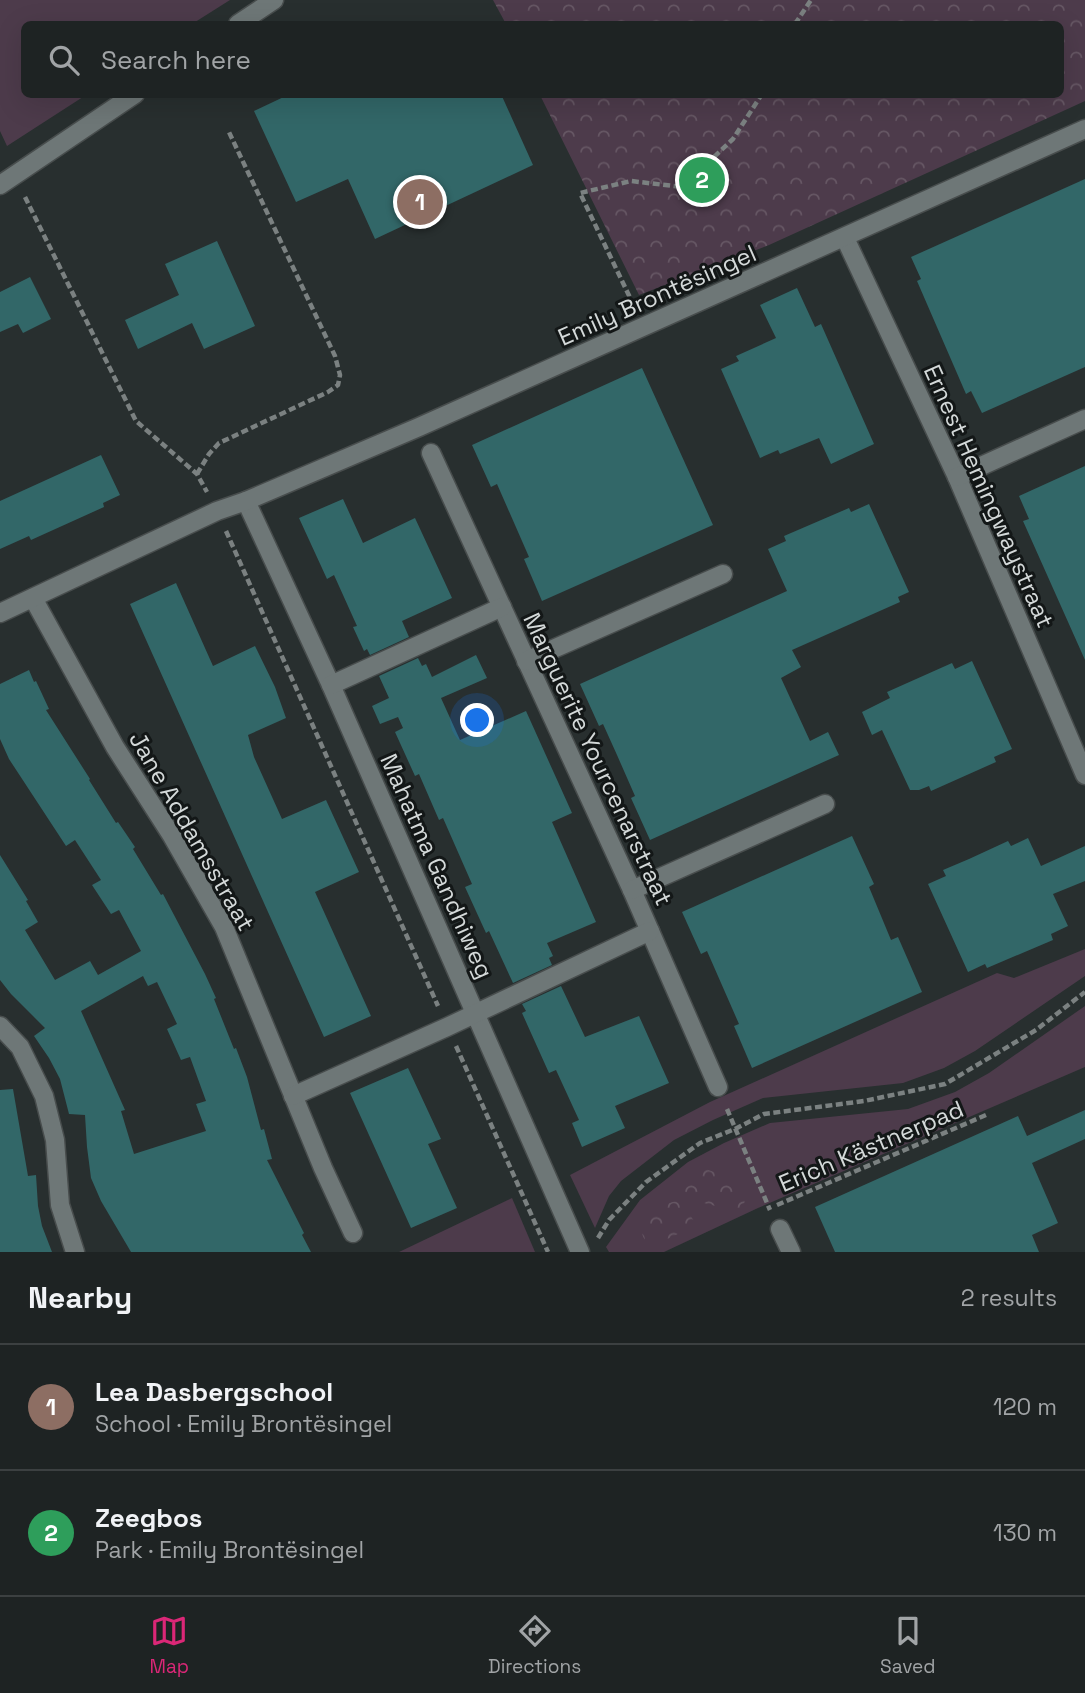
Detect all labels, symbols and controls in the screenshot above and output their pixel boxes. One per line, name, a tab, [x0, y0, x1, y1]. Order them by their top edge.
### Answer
search box	[21, 21, 1064, 98]
icon: search	[45, 41, 83, 79]
text: Search here	[101, 43, 251, 77]
pin: 2	[679, 154, 725, 206]
pin: 1	[397, 176, 443, 228]
street label: Emily Brontësingel	[553, 237, 761, 353]
street label: Ernest Hemingwaystraat	[917, 360, 1061, 632]
street label: Marguerite Yourcenarstraat	[516, 608, 680, 910]
your location	[460, 703, 494, 737]
street label: Jane Addamsstraat	[122, 726, 262, 936]
street label: Mahatma Gandhiweg	[373, 749, 501, 983]
street label: Erich Kästnerpad	[774, 1093, 968, 1199]
text: Nearby	[28, 1278, 132, 1317]
text: 2 results	[961, 1283, 1057, 1313]
text: Lea Dasbergschool	[95, 1375, 333, 1409]
text: 1	[46, 1392, 56, 1422]
text: 120 m	[993, 1392, 1057, 1422]
text: School · Emily Brontësingel	[95, 1409, 392, 1439]
text: Zeegbos	[95, 1501, 202, 1535]
text: 2	[44, 1518, 58, 1548]
text: 130 m	[993, 1518, 1057, 1548]
text: Park · Emily Brontësingel	[95, 1535, 364, 1565]
tab: Map	[149, 1612, 189, 1679]
tab: Directions	[488, 1612, 581, 1679]
tab: Saved	[880, 1612, 936, 1679]

